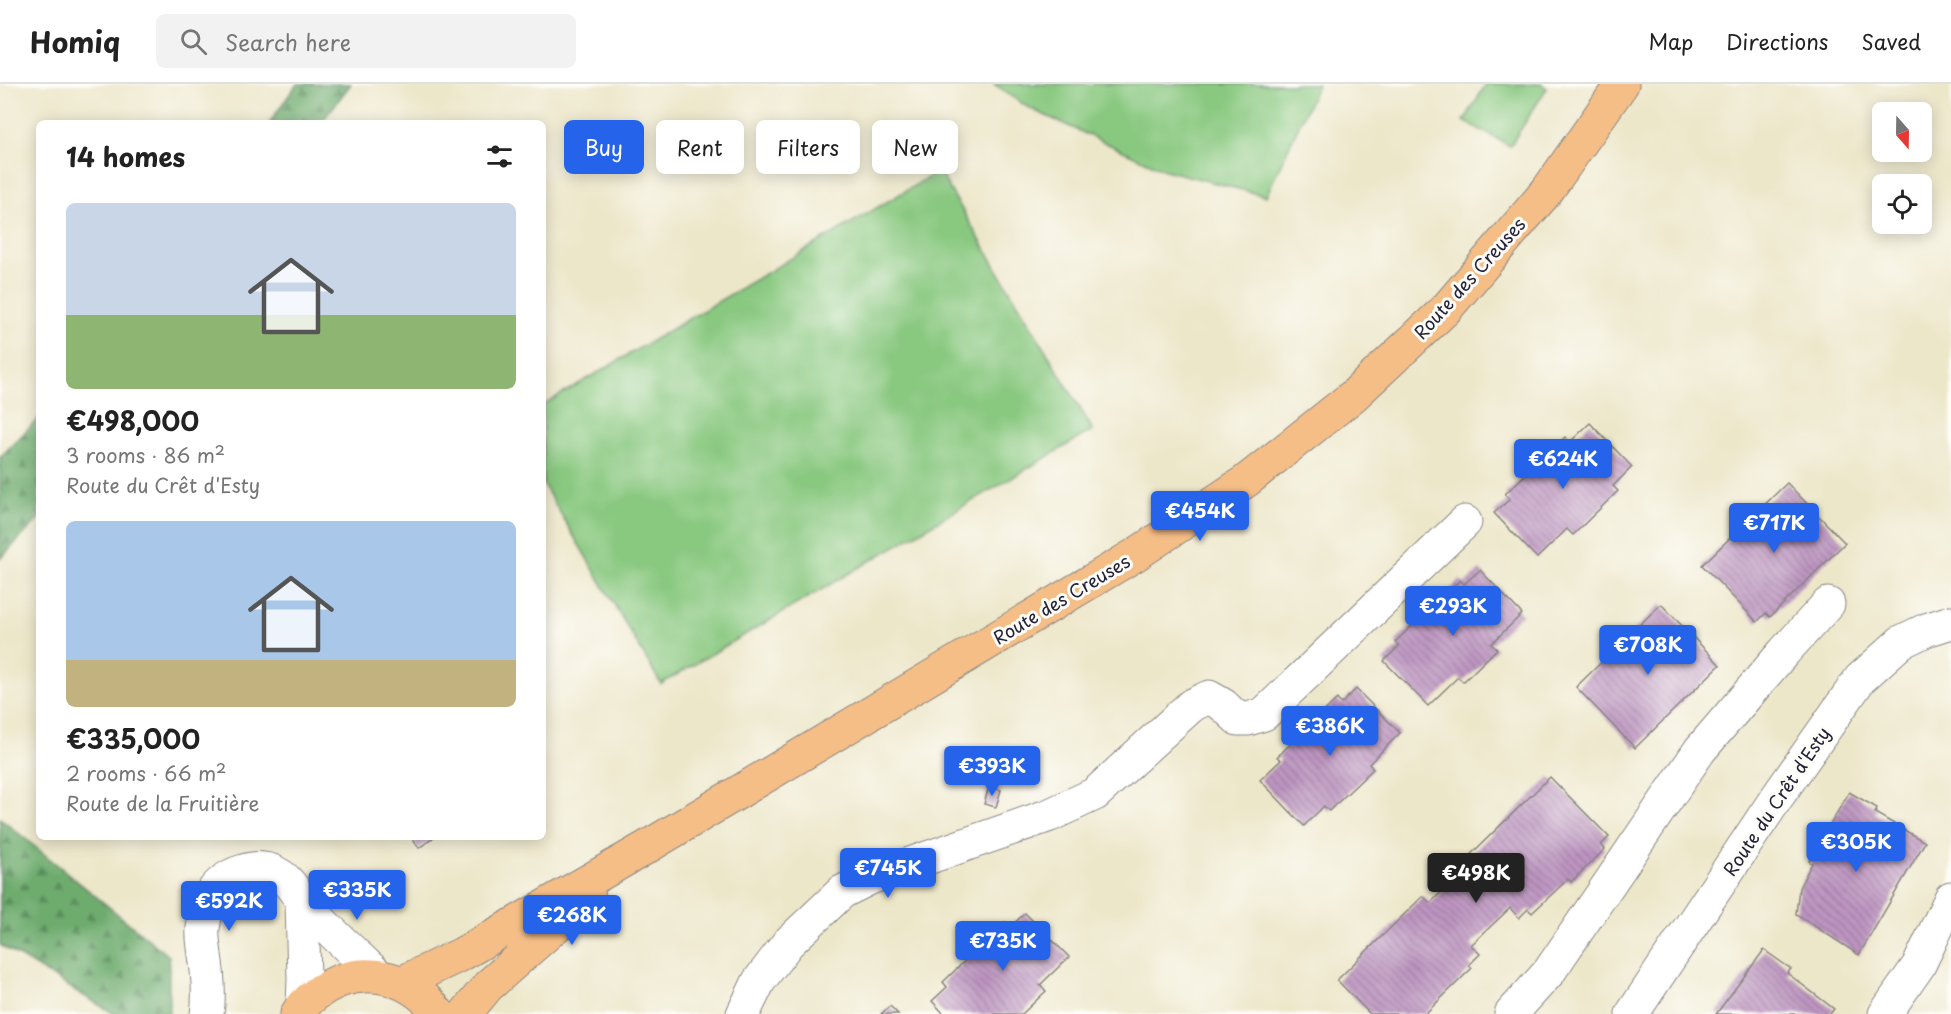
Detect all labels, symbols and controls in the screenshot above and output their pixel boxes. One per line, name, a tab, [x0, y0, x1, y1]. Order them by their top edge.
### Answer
search box	[156, 14, 576, 68]
text: Homiq	[30, 20, 120, 63]
icon: search	[177, 25, 210, 58]
text: Search here	[225, 25, 351, 58]
text: Map	[1648, 25, 1693, 57]
text: Directions	[1726, 25, 1828, 57]
text: Saved	[1861, 25, 1921, 57]
north arrow	[1872, 102, 1932, 162]
map controls	[1872, 102, 1932, 234]
chip: Buy	[564, 120, 644, 174]
chip: Rent	[656, 120, 744, 174]
chip: Filters	[756, 120, 860, 174]
chip: New	[872, 120, 958, 174]
text: 14 homes	[66, 137, 185, 176]
icon: filters	[483, 140, 516, 173]
button: locate	[1872, 174, 1932, 234]
street label: Route des Creuses	[1407, 211, 1531, 345]
icon: home	[237, 242, 345, 350]
text: €498,000	[66, 401, 199, 440]
pin: €624K	[1521, 439, 1605, 490]
text: 3 rooms · 86 m²	[66, 440, 225, 470]
text: €624K	[1528, 443, 1598, 473]
text: Route du Crêt d'Esty	[66, 470, 260, 500]
pin: €454K	[1158, 491, 1242, 542]
text: €454K	[1165, 495, 1235, 525]
pin: €717K	[1732, 503, 1816, 554]
text: €717K	[1743, 507, 1805, 537]
street label: Route des Creuses	[987, 547, 1135, 651]
icon: home	[237, 560, 345, 668]
pin: €293K	[1411, 586, 1495, 637]
text: €293K	[1419, 590, 1487, 620]
pin: €708K	[1606, 625, 1690, 676]
text: €708K	[1613, 629, 1683, 659]
pin: €386K	[1288, 706, 1372, 757]
text: €386K	[1295, 710, 1365, 740]
text: €335,000	[66, 719, 200, 758]
street label: Route du Crêt d'Esty	[1716, 721, 1836, 881]
pin: €393K	[950, 746, 1034, 797]
text: €393K	[958, 750, 1026, 780]
text: 2 rooms · 66 m²	[66, 758, 226, 788]
text: Route de la Fruitière	[66, 788, 259, 818]
pin: €305K	[1814, 822, 1898, 873]
text: €305K	[1820, 826, 1892, 856]
pin: €745K	[846, 848, 930, 899]
text: €745K	[854, 852, 922, 882]
pin: €498K	[1434, 853, 1518, 904]
text: €498K	[1442, 857, 1511, 887]
pin: €335K	[315, 870, 399, 921]
text: €335K	[323, 874, 391, 904]
pin: €592K	[187, 881, 271, 932]
text: €592K	[195, 885, 263, 915]
pin: €268K	[530, 895, 614, 946]
text: €268K	[537, 899, 607, 929]
pin: €735K	[961, 921, 1045, 972]
text: €735K	[969, 925, 1037, 955]

